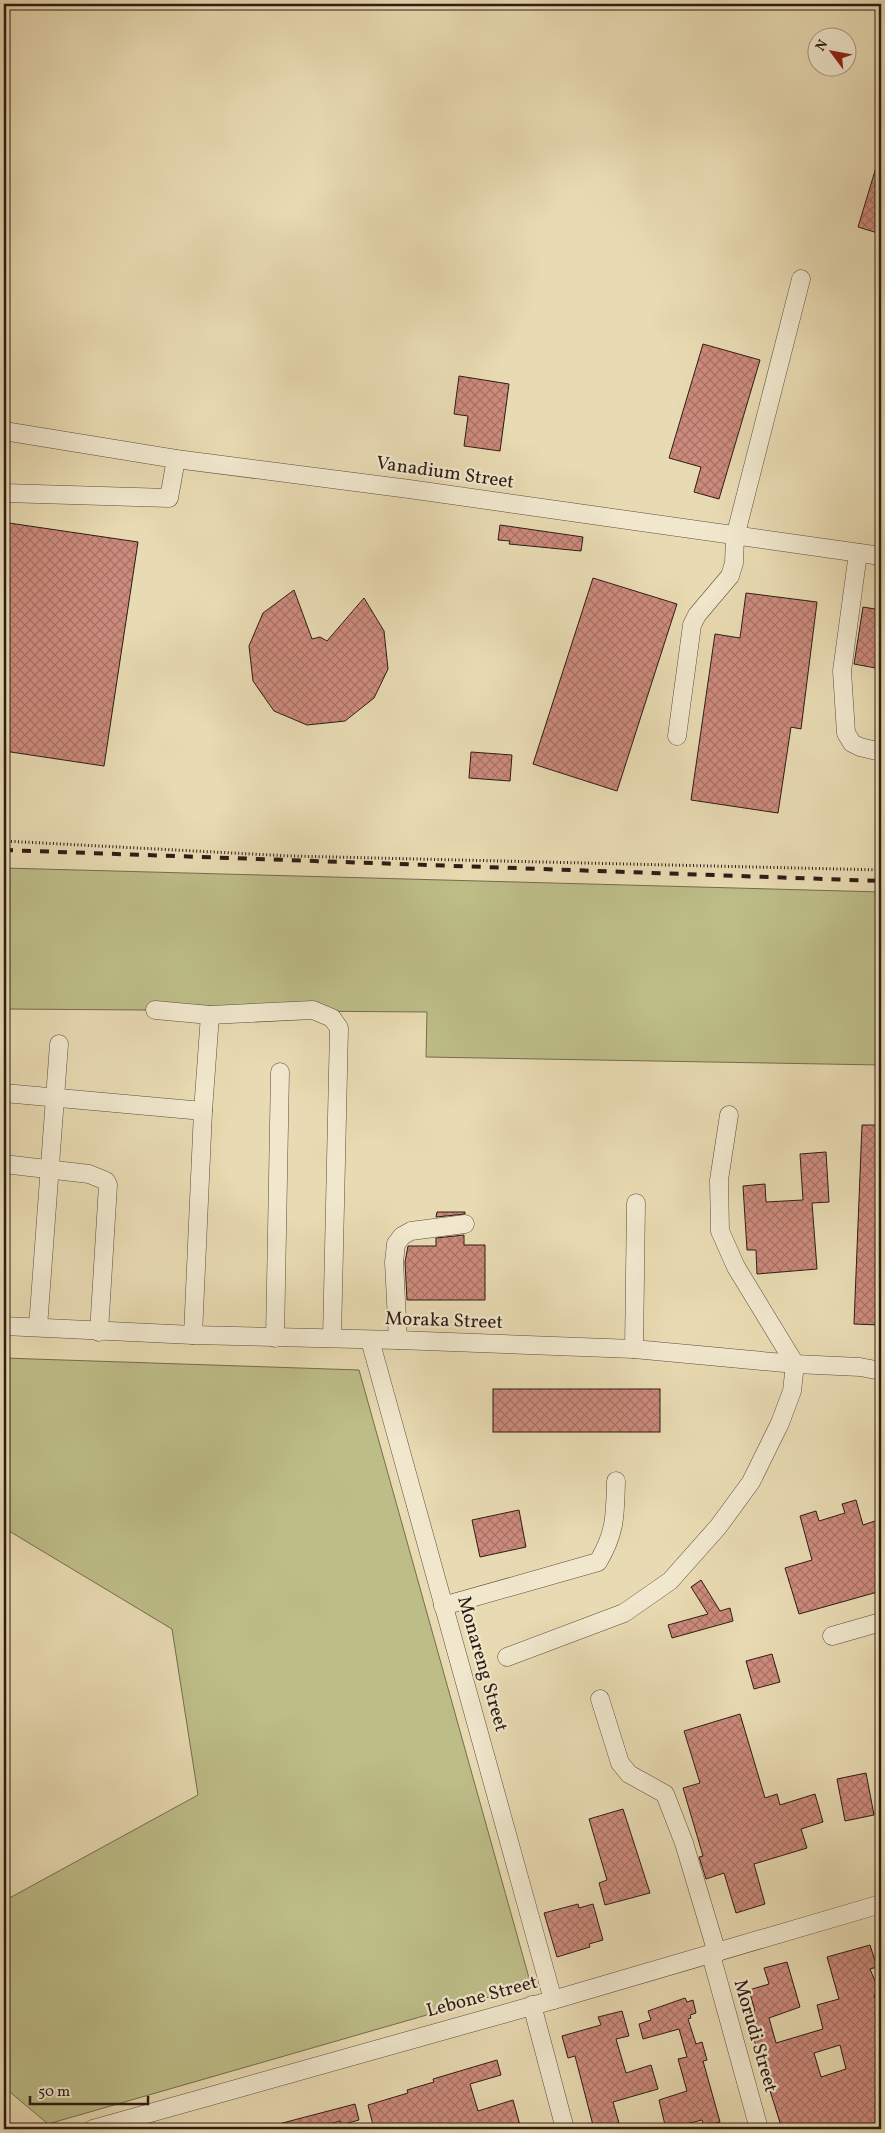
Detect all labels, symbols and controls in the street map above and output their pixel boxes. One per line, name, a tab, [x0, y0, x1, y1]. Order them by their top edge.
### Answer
north arrow	[808, 28, 858, 78]
text: N	[811, 37, 833, 55]
street label: Vanadium Street	[374, 450, 516, 496]
street label: Moraka Street	[384, 1306, 504, 1336]
street label: Monareng Street	[450, 1593, 514, 1735]
street label: Lebone Street	[424, 1970, 541, 2024]
street label: Morudi Street	[726, 1977, 784, 2096]
scale bar	[30, 2073, 148, 2105]
text: 50 m	[38, 2082, 70, 2103]

